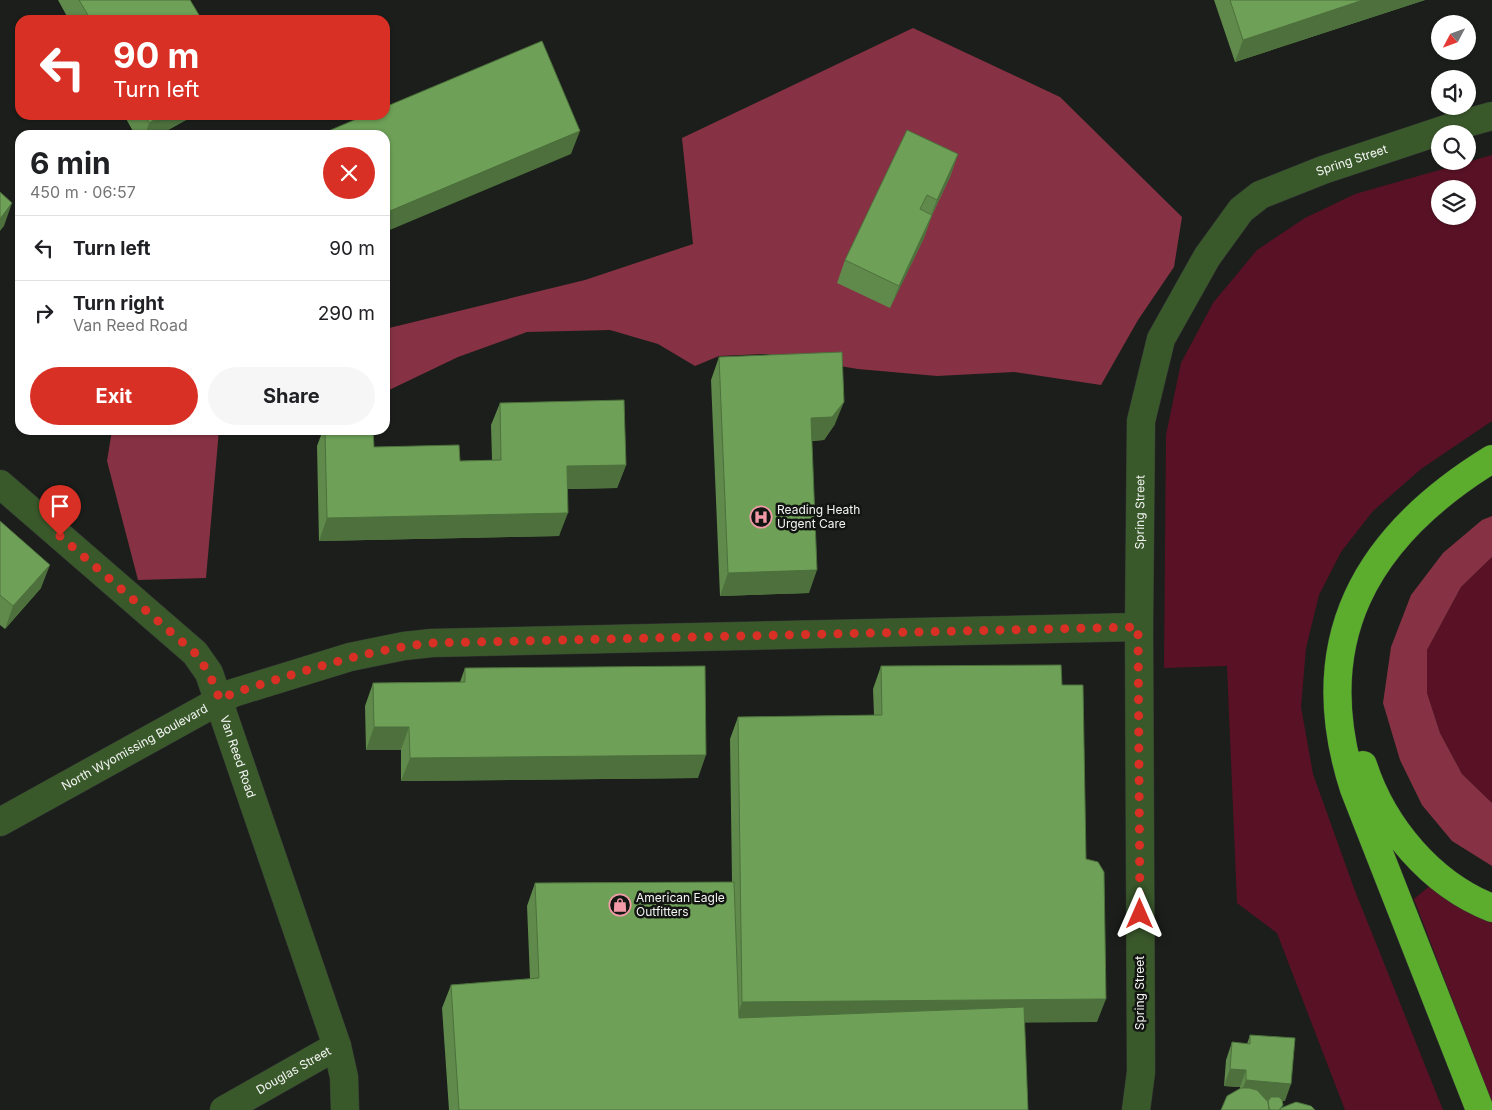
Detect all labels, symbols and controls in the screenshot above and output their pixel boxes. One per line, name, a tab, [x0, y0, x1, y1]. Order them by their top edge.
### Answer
north arrow	[1431, 15, 1476, 60]
map controls	[1431, 15, 1476, 225]
text: 90 m	[113, 34, 200, 76]
icon: left	[30, 35, 95, 100]
button: sound	[1431, 70, 1476, 115]
text: Turn left	[113, 76, 199, 102]
button: search	[1431, 125, 1476, 170]
street label: Spring Street	[1314, 141, 1389, 179]
text: 6 min	[30, 145, 111, 181]
button: close	[323, 147, 375, 199]
button: layers	[1431, 180, 1476, 225]
text: 450 m · 06:57	[30, 182, 136, 202]
icon: left	[30, 234, 58, 262]
text: Turn left	[73, 237, 151, 260]
text: 90 m	[329, 237, 375, 260]
text: Turn right	[73, 292, 164, 315]
icon: right	[30, 299, 58, 327]
text: 290 m	[318, 302, 375, 325]
text: Van Reed Road	[73, 315, 188, 335]
button: Exit	[30, 367, 198, 425]
button: Share	[208, 367, 375, 425]
street label: Spring Street	[1132, 475, 1147, 550]
pin	[39, 485, 81, 536]
icon: arrive	[46, 492, 74, 520]
place label: Reading Heath Urgent Care	[777, 502, 860, 531]
hospital icon: Reading Heath Urgent Care	[749, 505, 773, 529]
street label: North Wyomissing Boulevard	[59, 701, 210, 793]
street label: Van Reed Road	[217, 713, 259, 800]
position arrow	[1113, 887, 1165, 939]
place label: American Eagle Outfitters	[636, 890, 725, 919]
shop icon: American Eagle Outfitters	[608, 893, 632, 917]
street label: Spring Street	[1132, 956, 1147, 1030]
street label: Douglas Street	[253, 1043, 333, 1097]

